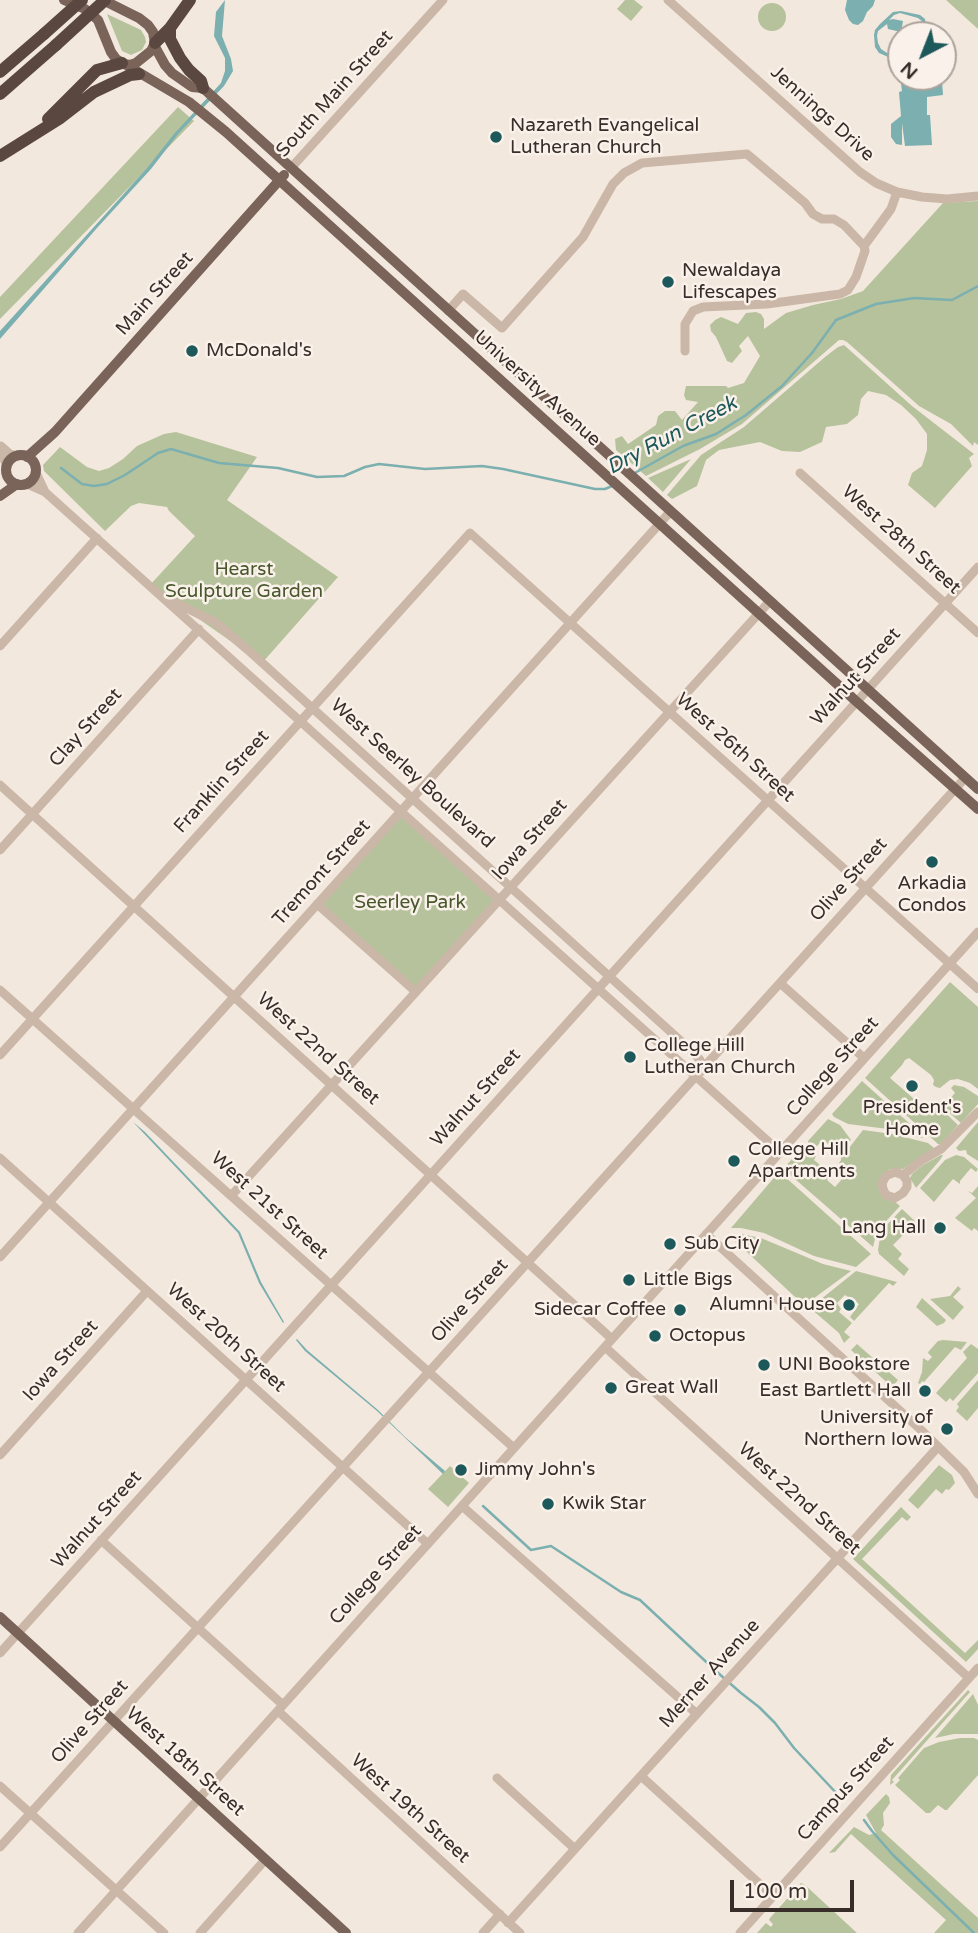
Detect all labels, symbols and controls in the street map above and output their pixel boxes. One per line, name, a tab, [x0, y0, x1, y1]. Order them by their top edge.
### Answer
north arrow	[887, 21, 957, 91]
street label: South Main Street	[272, 26, 398, 162]
text: N	[896, 57, 922, 83]
street label: Jennings Drive	[765, 61, 879, 167]
place label: Nazareth Evangelical Lutheran Church	[510, 115, 699, 159]
marker: Nazareth Evangelical Lutheran Church	[488, 129, 504, 145]
street label: Main Street	[112, 248, 198, 340]
place label: Newaldaya Lifescapes	[682, 260, 781, 304]
marker: Newaldaya Lifescapes	[660, 274, 676, 290]
street label: University Avenue	[469, 326, 605, 452]
place label: McDonald's	[206, 340, 312, 362]
marker: McDonald's	[184, 343, 200, 359]
water label: Dry Run Creek	[603, 391, 741, 481]
street label: West 28th Street	[837, 481, 965, 599]
park label: Hearst Sculpture Garden	[165, 559, 323, 603]
street label: Walnut Street	[806, 624, 906, 730]
street label: Clay Street	[45, 684, 127, 772]
street label: West 26th Street	[671, 689, 799, 807]
street label: West Seerley Boulevard	[325, 694, 499, 854]
street label: Franklin Street	[170, 726, 274, 838]
street label: Iowa Street	[488, 795, 572, 885]
street label: Tremont Street	[268, 815, 376, 931]
street label: Olive Street	[806, 833, 892, 927]
marker: Arkadia Condos	[924, 854, 940, 870]
place label: Arkadia Condos	[897, 873, 967, 917]
park label: Seerley Park	[354, 892, 466, 914]
street label: West 22nd Street	[252, 988, 384, 1110]
street label: College Street	[782, 1012, 884, 1122]
place label: College Hill Lutheran Church	[644, 1035, 796, 1079]
street label: Walnut Street	[426, 1045, 526, 1151]
marker: College Hill Lutheran Church	[622, 1049, 638, 1065]
marker: President's Home	[904, 1078, 920, 1094]
place label: President's Home	[863, 1097, 961, 1141]
place label: College Hill Apartments	[748, 1139, 855, 1183]
street label: West 21st Street	[206, 1147, 332, 1265]
marker: College Hill Apartments	[726, 1153, 742, 1169]
place label: Lang Hall	[841, 1217, 926, 1239]
marker: Lang Hall	[932, 1220, 948, 1236]
place label: Sub City	[684, 1233, 759, 1255]
marker: Sub City	[662, 1236, 678, 1252]
street label: Olive Street	[427, 1254, 513, 1348]
place label: Little Bigs	[643, 1269, 732, 1291]
marker: Little Bigs	[621, 1272, 637, 1288]
street label: West 20th Street	[162, 1279, 290, 1397]
place label: Alumni House	[709, 1294, 835, 1316]
marker: Alumni House	[841, 1297, 857, 1313]
place label: Sidecar Coffee	[534, 1299, 666, 1321]
marker: Sidecar Coffee	[672, 1302, 688, 1318]
street label: Iowa Street	[19, 1316, 103, 1406]
place label: Octopus	[669, 1325, 746, 1347]
marker: Octopus	[647, 1328, 663, 1344]
place label: UNI Bookstore	[778, 1354, 910, 1376]
marker: UNI Bookstore	[756, 1357, 772, 1373]
place label: Great Wall	[625, 1377, 718, 1399]
marker: Great Wall	[603, 1380, 619, 1396]
place label: East Bartlett Hall	[759, 1380, 911, 1402]
marker: East Bartlett Hall	[917, 1383, 933, 1399]
place label: University of Northern Iowa	[804, 1407, 933, 1451]
marker: University of Northern Iowa	[939, 1421, 955, 1437]
street label: West 22nd Street	[733, 1438, 865, 1560]
place label: Jimmy John's	[475, 1459, 595, 1481]
marker: Jimmy John's	[453, 1462, 469, 1478]
street label: Walnut Street	[47, 1467, 147, 1573]
place label: Kwik Star	[562, 1493, 646, 1515]
marker: Kwik Star	[540, 1496, 556, 1512]
street label: College Street	[325, 1520, 427, 1630]
street label: Merner Avenue	[655, 1615, 765, 1733]
street label: Olive Street	[47, 1675, 133, 1769]
street label: West 18th Street	[121, 1703, 249, 1821]
street label: Campus Street	[793, 1732, 899, 1846]
street label: West 19th Street	[346, 1750, 474, 1868]
scale bar	[733, 1867, 857, 1911]
text: 100 m	[743, 1879, 807, 1904]

